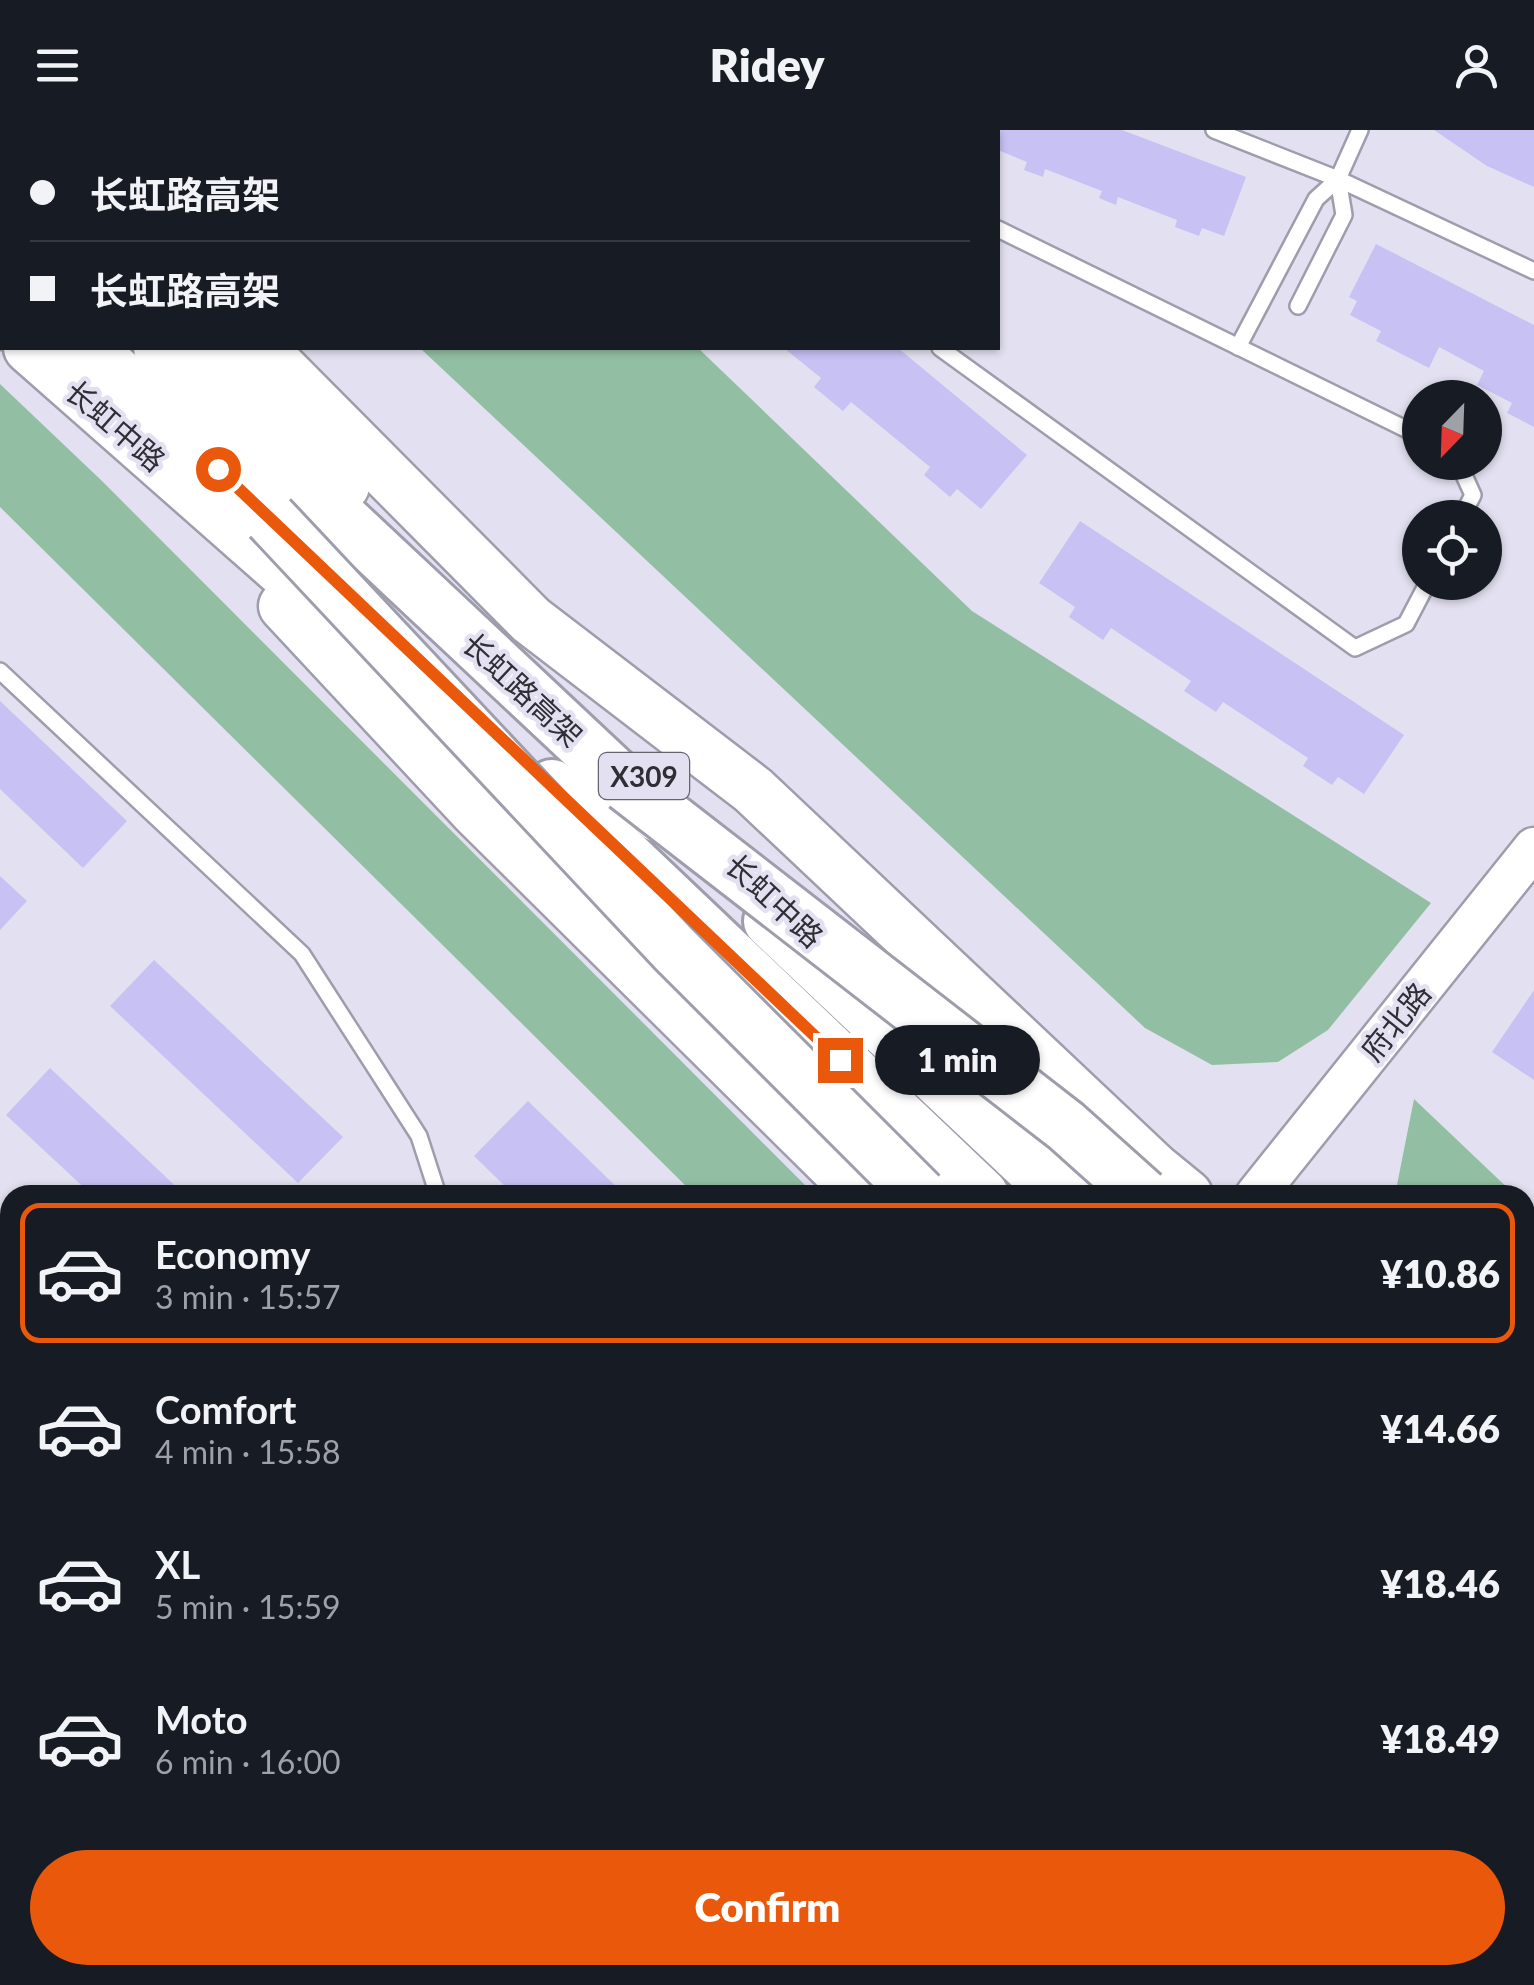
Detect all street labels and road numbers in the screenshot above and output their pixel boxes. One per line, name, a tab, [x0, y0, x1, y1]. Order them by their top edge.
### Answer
street label: 长虹中路	[59, 372, 173, 478]
street label: 长虹路高架	[456, 625, 590, 753]
road number: X309	[599, 753, 689, 799]
street label: 长虹中路	[719, 846, 831, 954]
street label: 府北路	[1353, 975, 1437, 1067]

